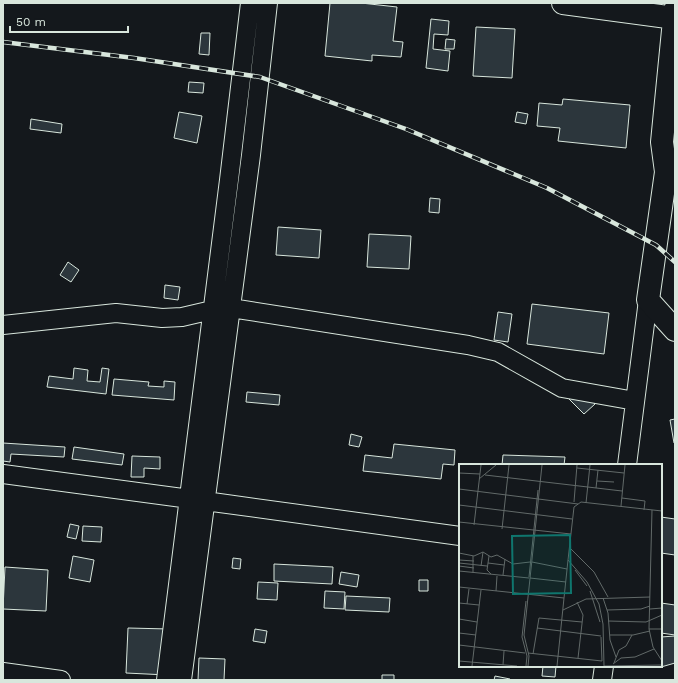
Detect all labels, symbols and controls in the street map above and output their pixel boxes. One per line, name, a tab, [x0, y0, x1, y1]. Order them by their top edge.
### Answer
scale bar	[10, 8, 128, 34]
text: 50 m	[16, 15, 46, 29]
inset map	[459, 464, 662, 667]

